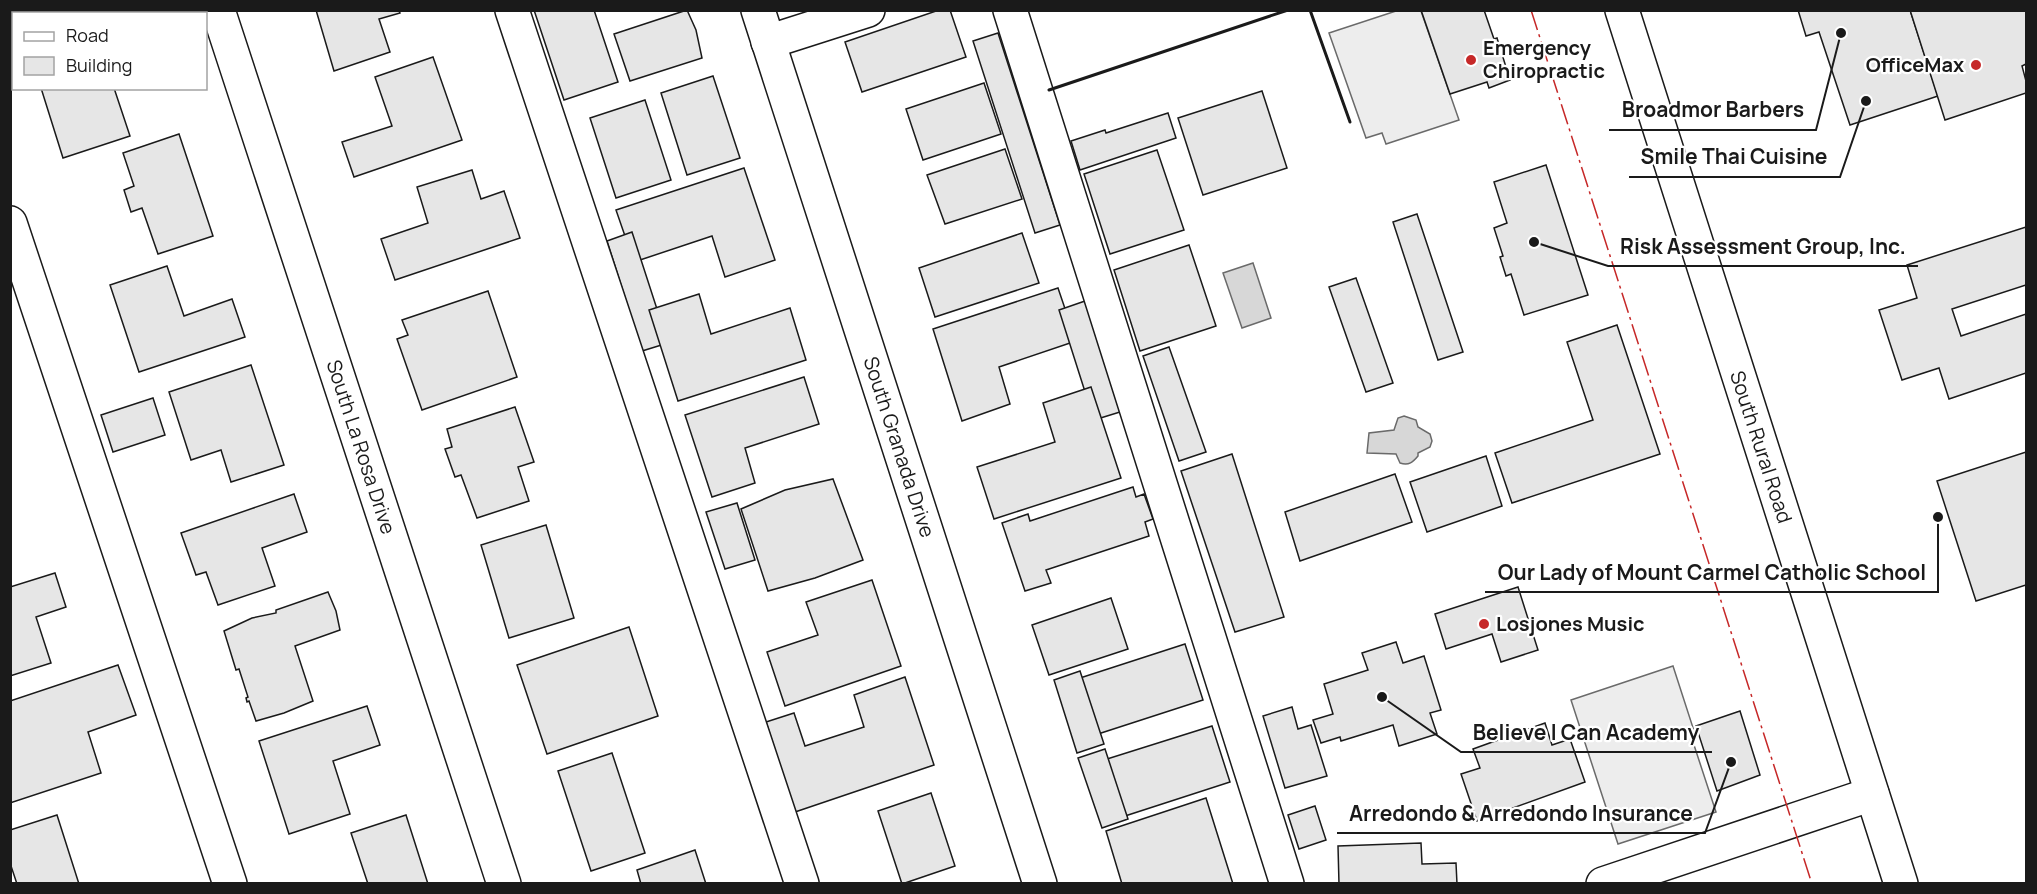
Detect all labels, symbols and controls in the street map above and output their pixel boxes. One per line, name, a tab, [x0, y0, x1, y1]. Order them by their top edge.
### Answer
legend	[12, 12, 207, 90]
text: Road	[66, 23, 109, 47]
place label: Emergency Chiropractic	[1483, 34, 1605, 84]
place label: OfficeMax	[1866, 51, 1964, 78]
text: Building	[66, 53, 132, 77]
marker: Emergency Chiropractic	[1464, 53, 1478, 67]
marker: OfficeMax	[1969, 58, 1983, 72]
callout: Broadmor Barbers	[1609, 91, 1816, 130]
text: Broadmor Barbers	[1622, 95, 1804, 123]
callout: Smile Thai Cuisine	[1629, 138, 1840, 177]
text: Smile Thai Cuisine	[1641, 142, 1827, 170]
callout: Risk Assessment Group, Inc.	[1608, 227, 1918, 266]
text: Risk Assessment Group, Inc.	[1620, 232, 1906, 260]
street label: South Granada Drive	[857, 353, 941, 541]
street label: South La Rosa Drive	[321, 356, 402, 538]
street label: South Rural Road	[1724, 367, 1799, 526]
callout: Our Lady of Mount Carmel Catholic School	[1485, 553, 1938, 592]
text: Our Lady of Mount Carmel Catholic School	[1498, 558, 1926, 586]
place label: Losjones Music	[1496, 610, 1645, 637]
marker: Losjones Music	[1477, 617, 1491, 631]
callout: Believe I Can Academy	[1461, 713, 1712, 752]
text: Believe I Can Academy	[1473, 718, 1700, 746]
callout: Arredondo & Arredondo Insurance	[1337, 794, 1705, 833]
text: Arredondo & Arredondo Insurance	[1349, 799, 1693, 827]

